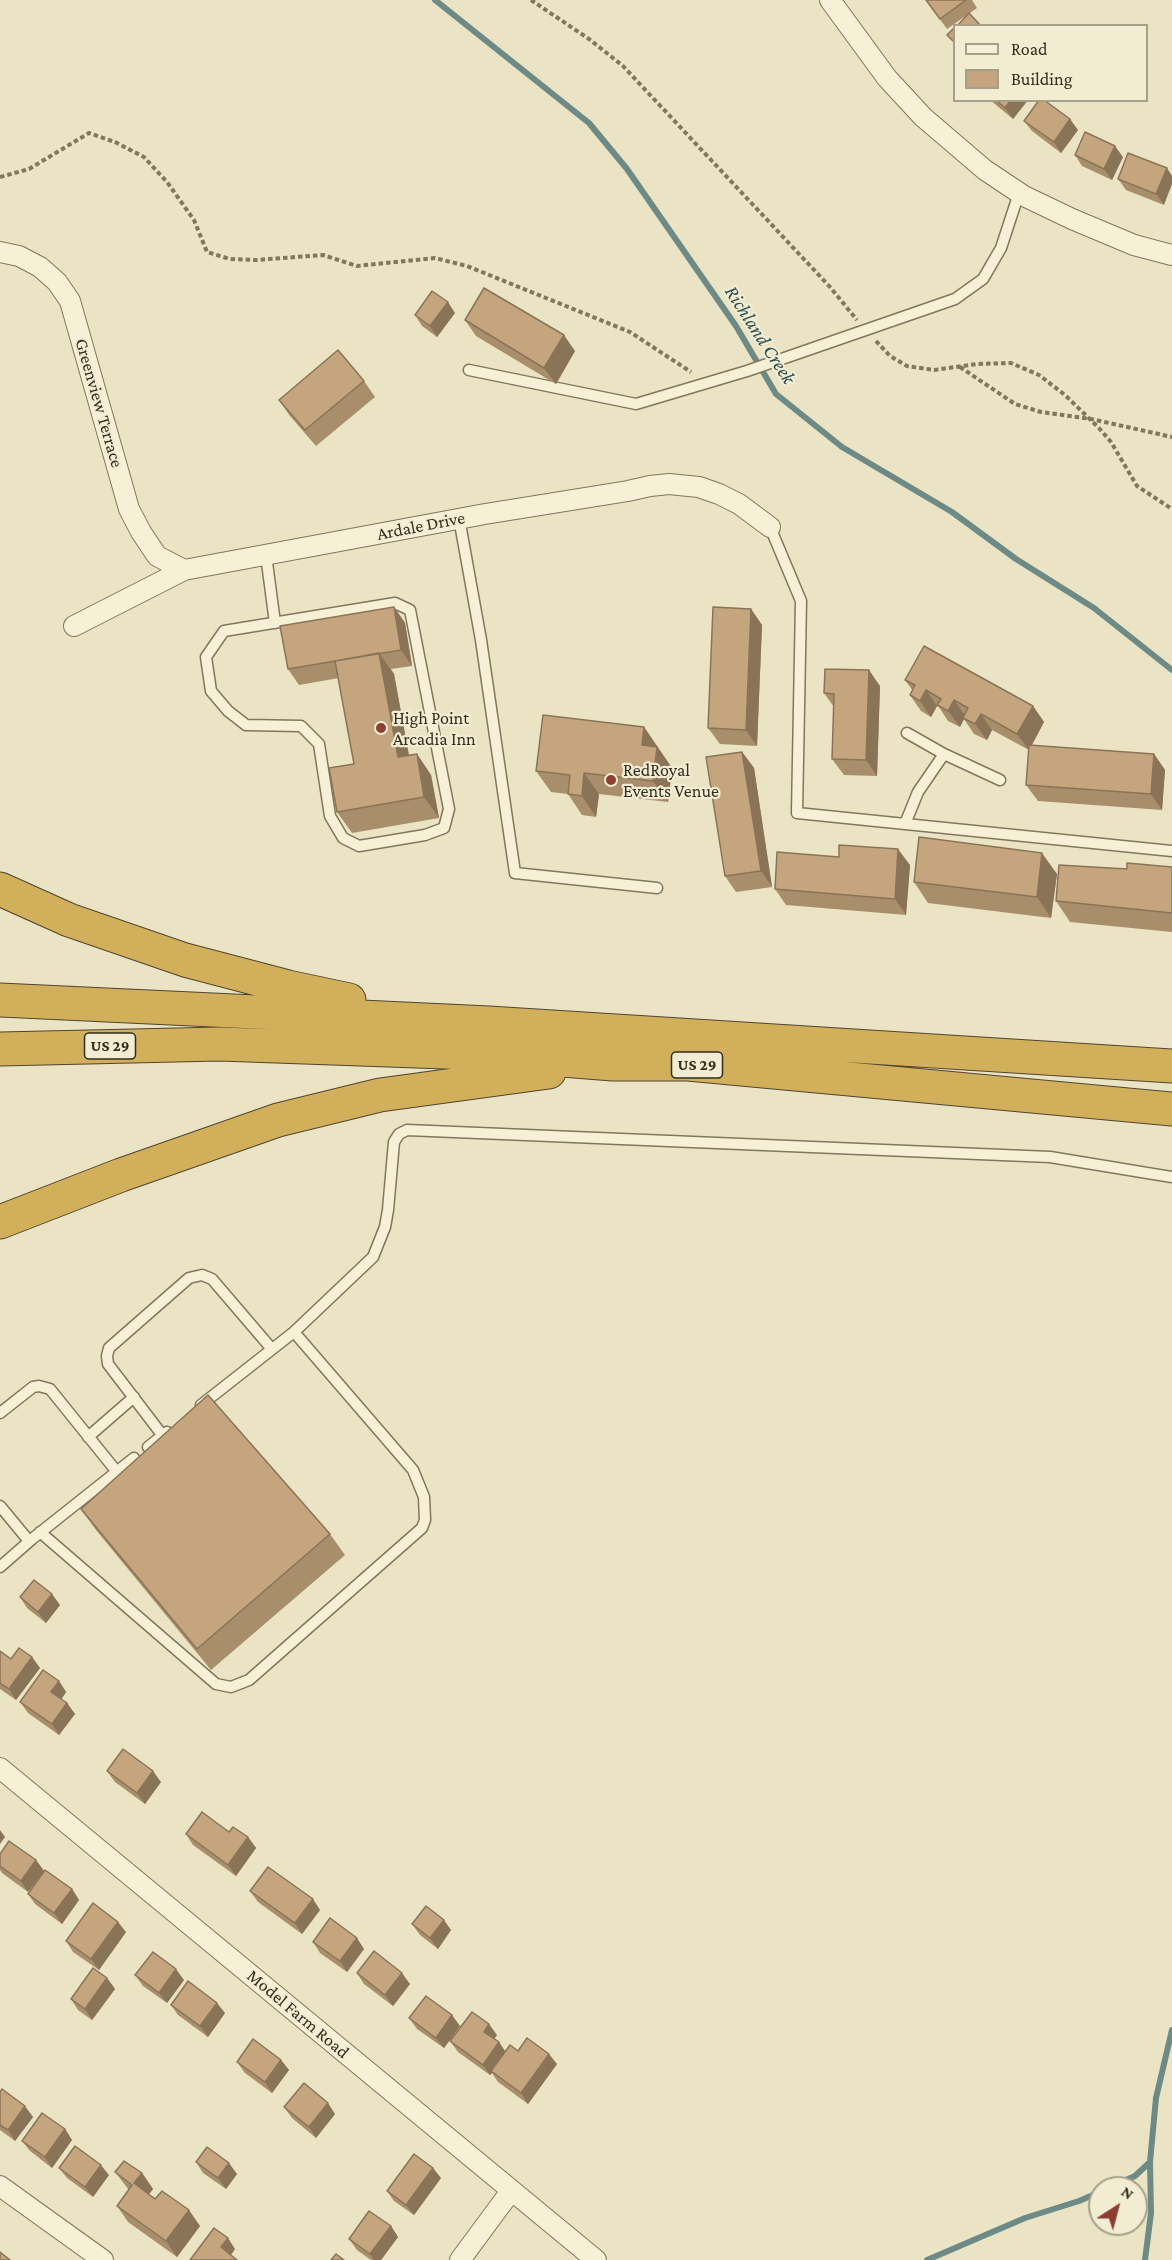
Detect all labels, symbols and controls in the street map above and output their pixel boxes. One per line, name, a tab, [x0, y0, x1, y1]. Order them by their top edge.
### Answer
legend	[953, 24, 1148, 102]
text: Road	[1011, 39, 1048, 59]
text: Building	[1011, 69, 1072, 89]
water label: Richland Creek	[719, 281, 801, 389]
street label: Greenview Terrace	[70, 336, 128, 470]
street label: Ardale Drive	[375, 507, 467, 545]
place label: High Point Arcadia Inn	[393, 707, 476, 750]
marker: High Point Arcadia Inn	[374, 721, 388, 735]
place label: RedRoyal Events Venue	[623, 759, 719, 802]
marker: RedRoyal Events Venue	[604, 773, 618, 787]
road number: US 29	[84, 1033, 136, 1059]
road number: US 29	[672, 1052, 722, 1078]
street label: Model Farm Road	[242, 1965, 354, 2063]
north arrow	[1088, 2176, 1148, 2236]
text: N	[1118, 2183, 1137, 2203]

